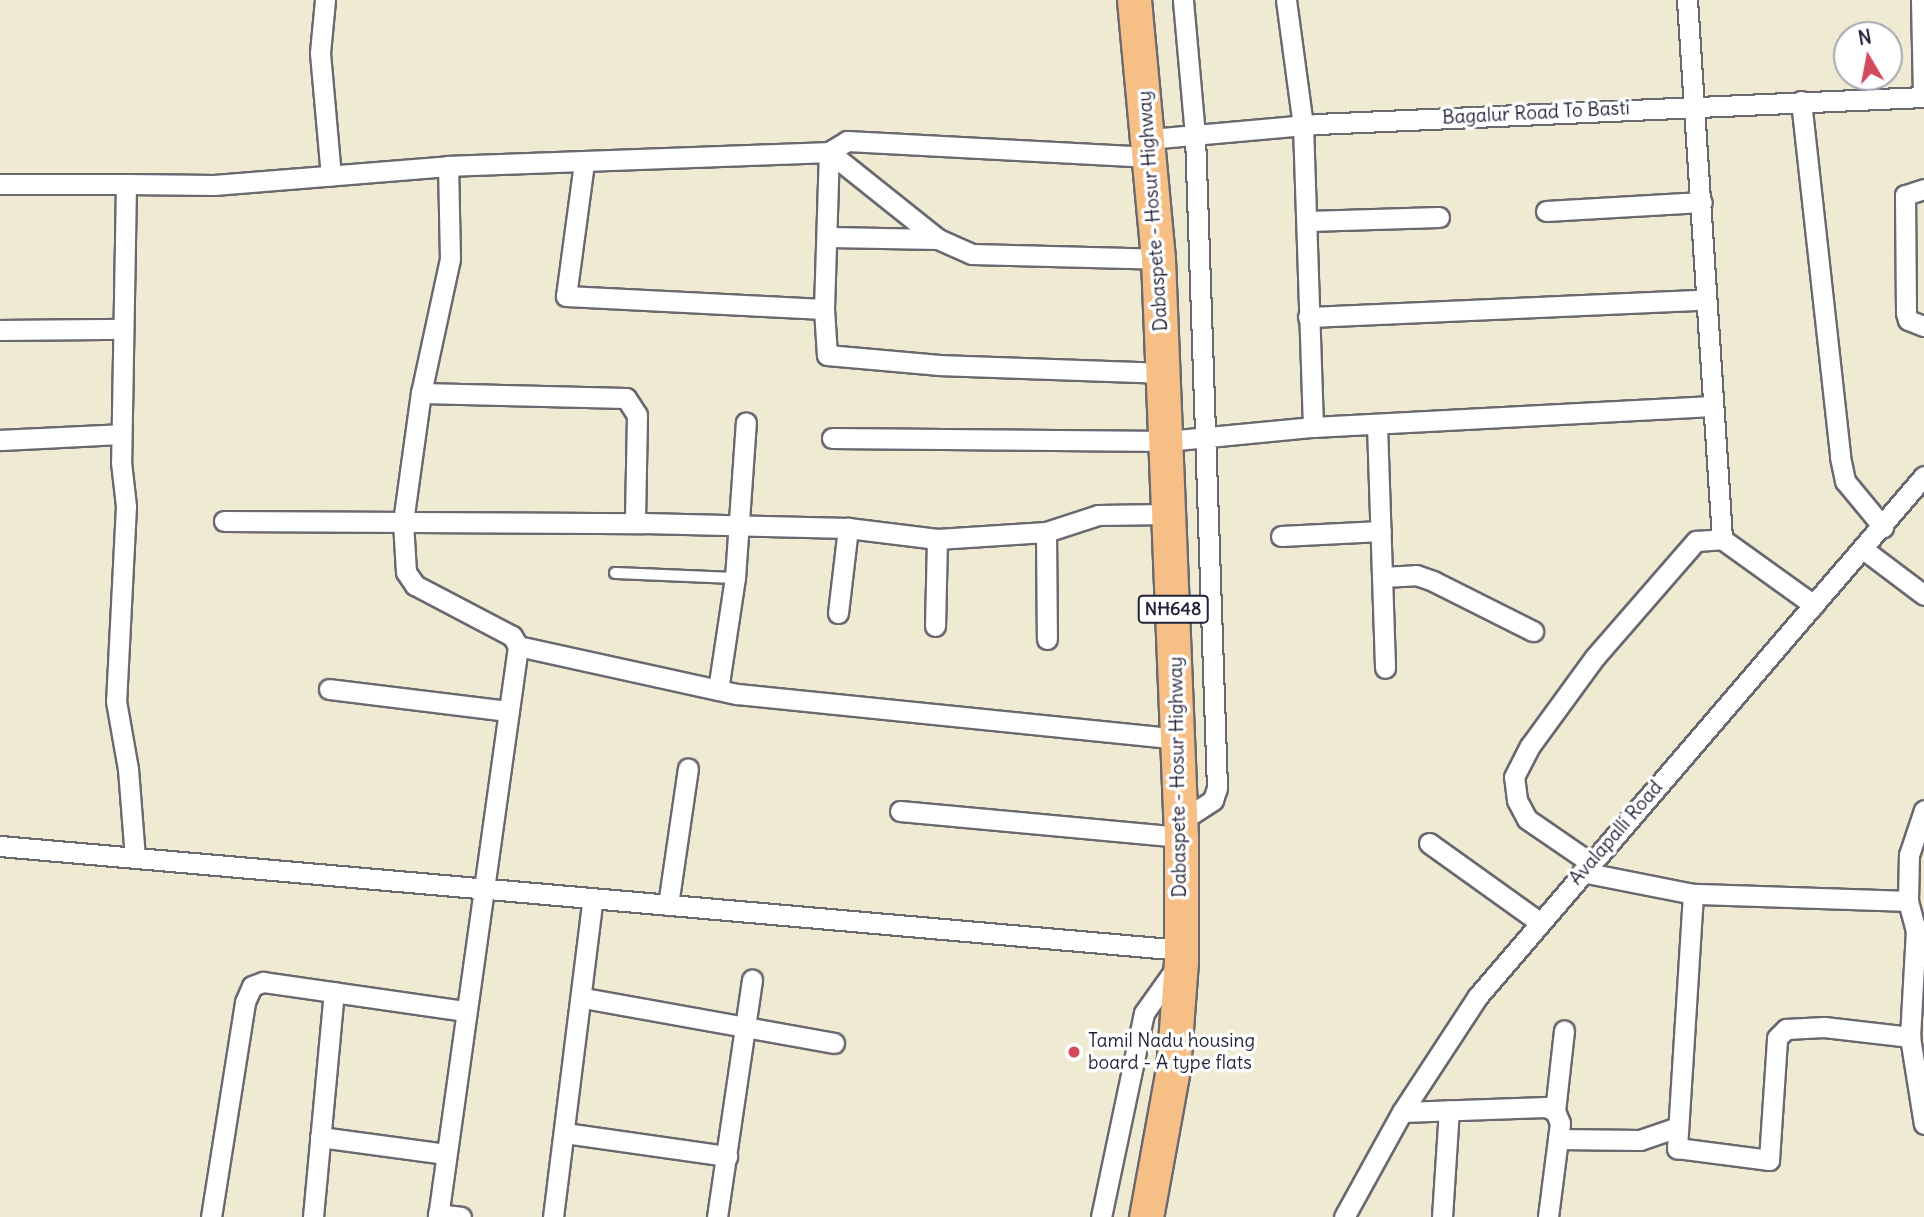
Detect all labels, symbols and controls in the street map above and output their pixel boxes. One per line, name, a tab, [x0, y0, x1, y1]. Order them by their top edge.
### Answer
north arrow	[1833, 21, 1903, 91]
text: N	[1856, 24, 1873, 50]
street label: Dabaspete - Hosur Highway	[1133, 90, 1173, 332]
street label: Bagalur Road To Basti	[1442, 97, 1630, 129]
road number: NH648	[1136, 594, 1210, 624]
street label: Dabaspete - Hosur Highway	[1164, 656, 1192, 898]
street label: Avalapalli Road	[1565, 776, 1667, 890]
place label: Tamil Nadu housing board - A type flats	[1088, 1030, 1255, 1074]
marker: Tamil Nadu housing board - A type flats	[1066, 1044, 1082, 1060]

